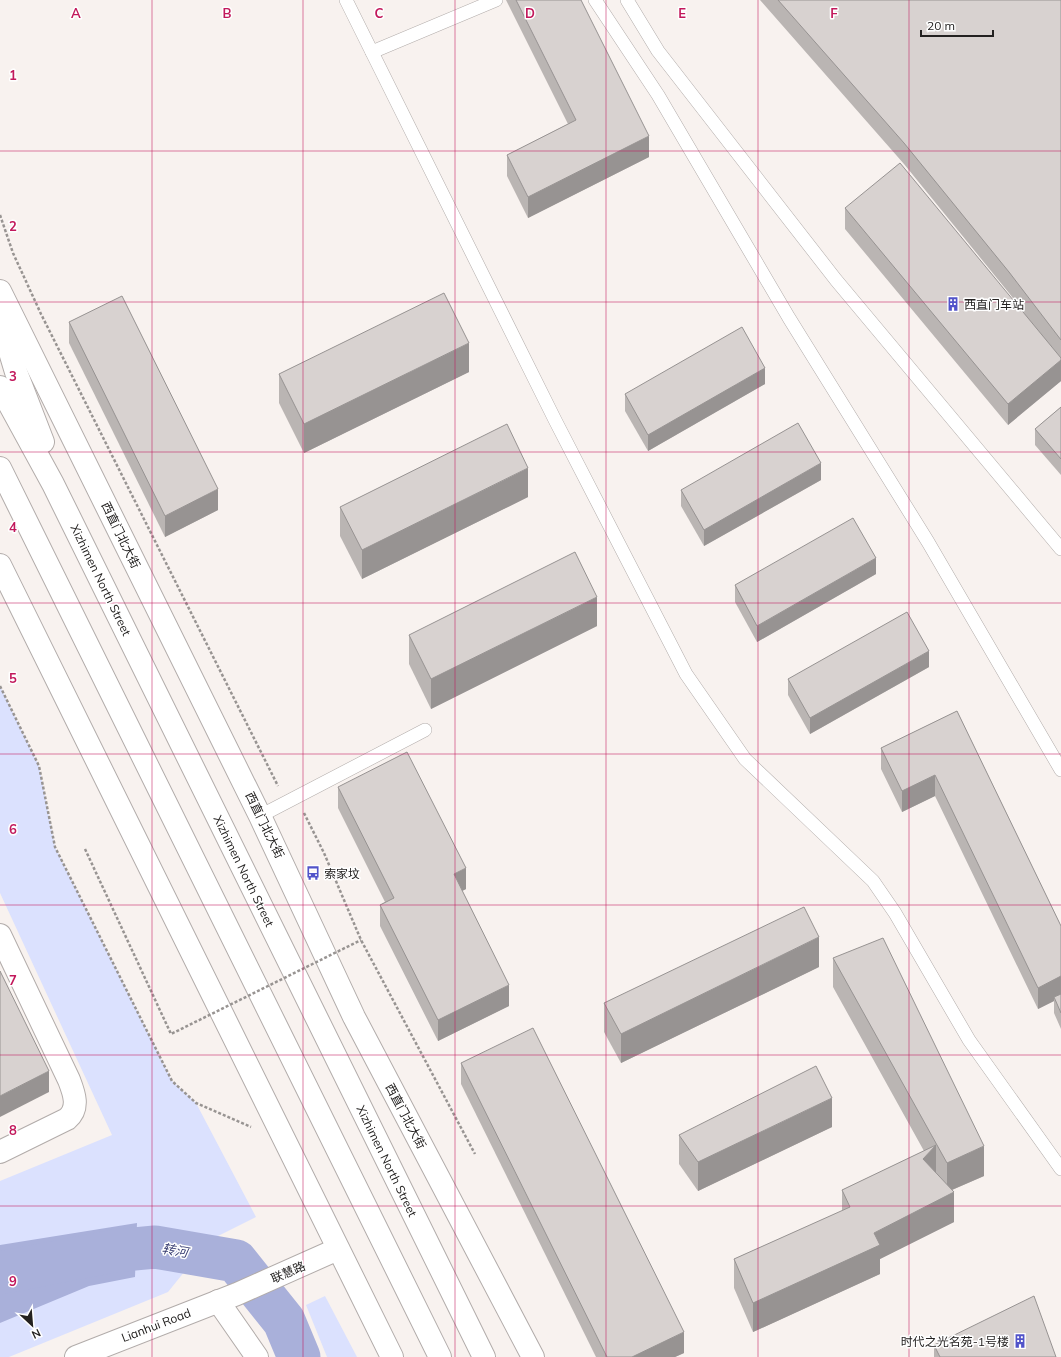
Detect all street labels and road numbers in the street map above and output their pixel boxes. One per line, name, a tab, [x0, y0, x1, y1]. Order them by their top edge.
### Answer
street label: 西直门北大街	[98, 499, 144, 571]
street label: Xizhimen North Street	[68, 522, 134, 638]
street label: 西直门北大街	[242, 789, 288, 861]
street label: Xizhimen North Street	[211, 813, 277, 929]
street label: 西直门北大街	[382, 1081, 430, 1151]
street label: Xizhimen North Street	[354, 1103, 420, 1219]
street label: 联慧路	[268, 1258, 308, 1286]
street label: Lianhui Road	[119, 1305, 193, 1345]

